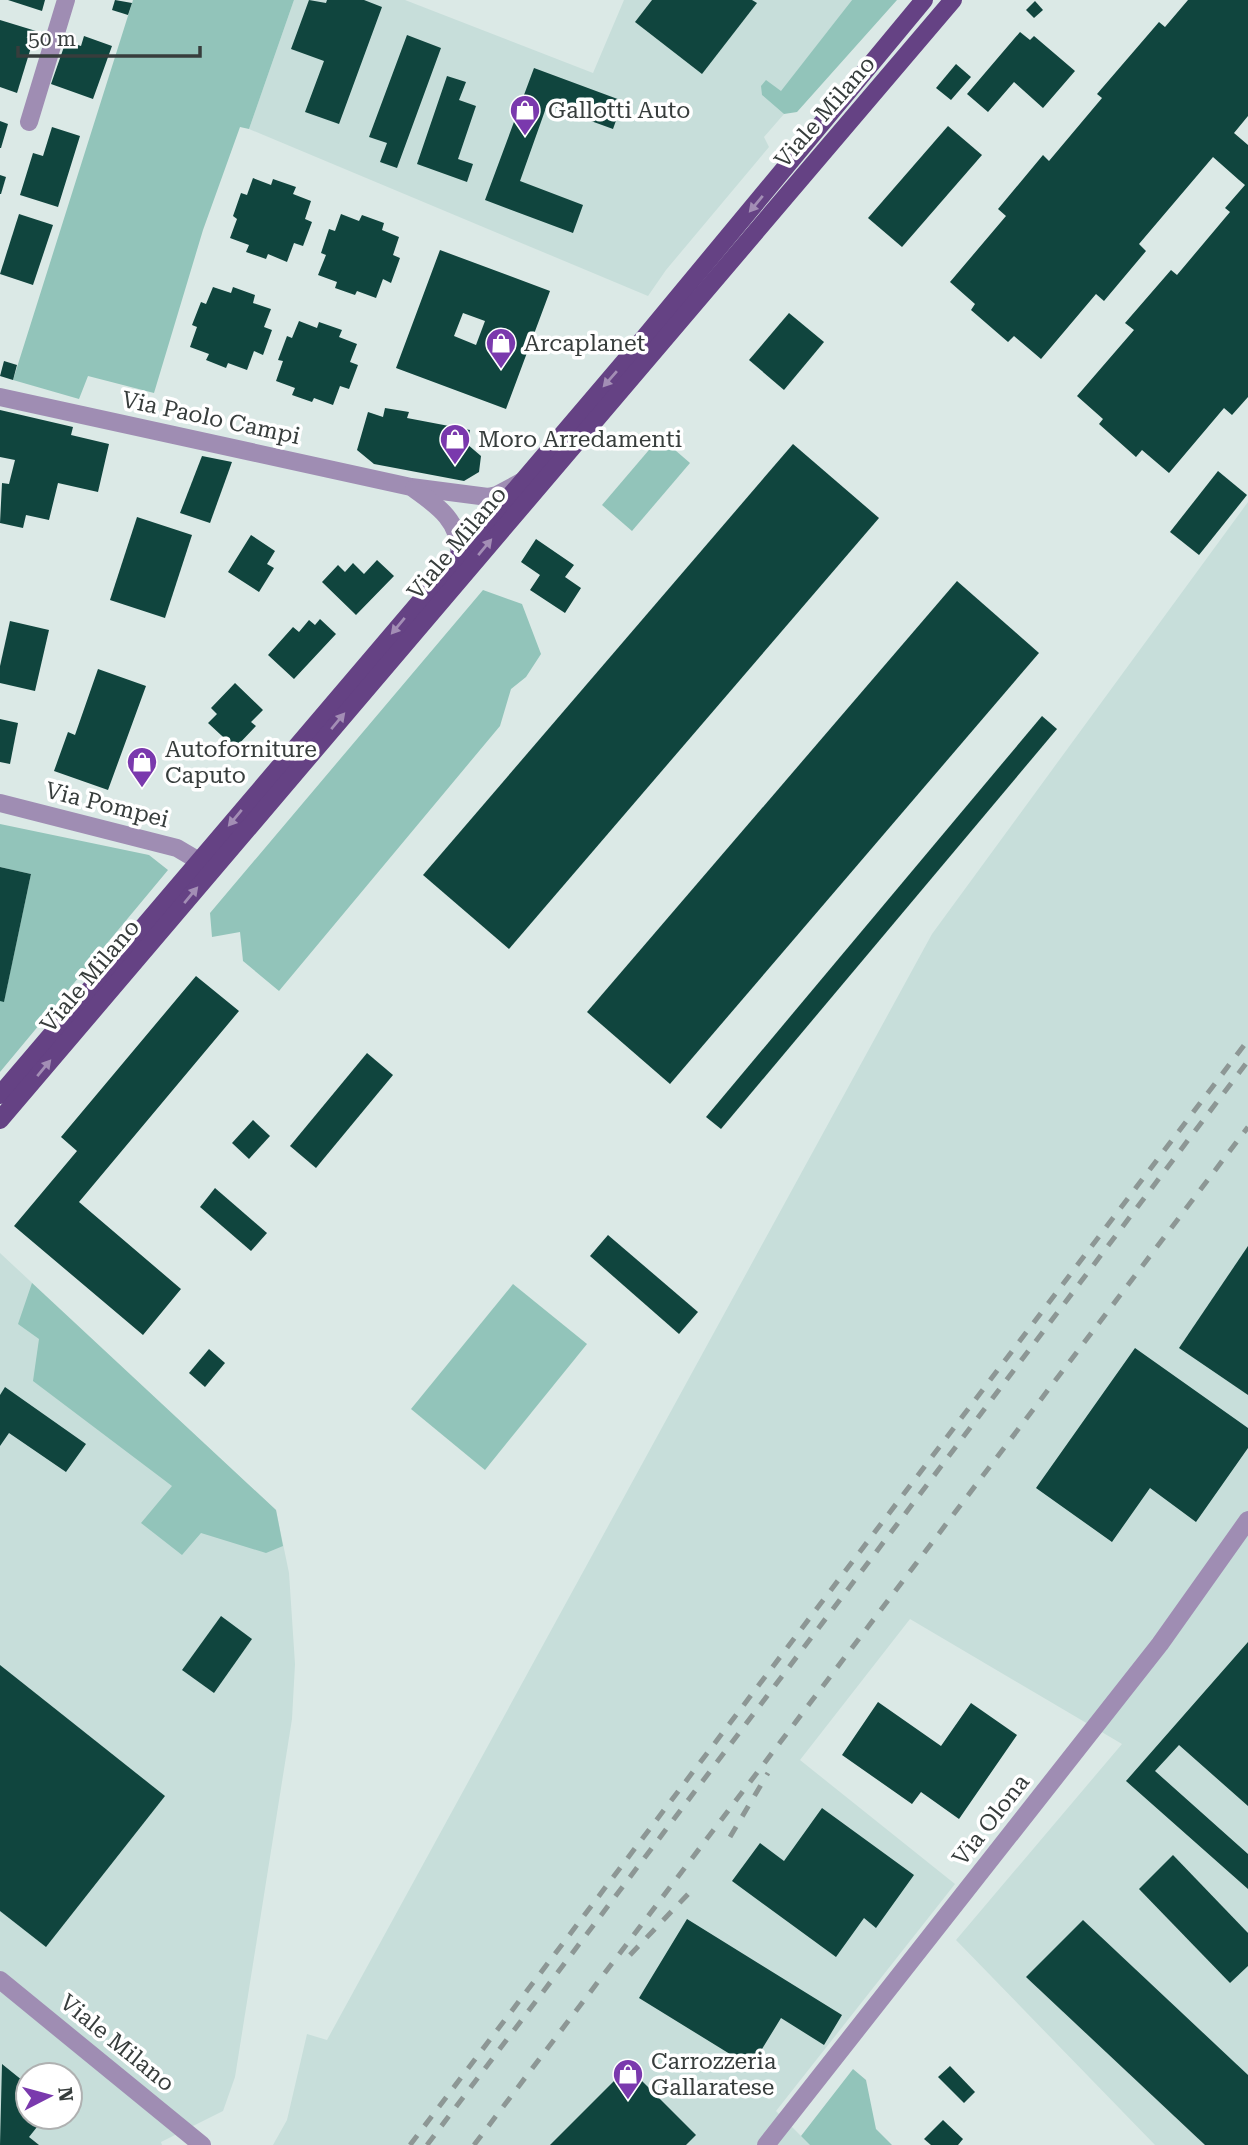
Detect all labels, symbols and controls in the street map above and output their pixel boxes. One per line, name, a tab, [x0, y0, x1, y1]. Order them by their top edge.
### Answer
scale bar	[18, 14, 200, 58]
text: 50 m	[28, 27, 76, 51]
street label: Viale Milano	[769, 51, 881, 173]
shop icon: Gallotti Auto	[508, 93, 542, 137]
place label: Gallotti Auto	[548, 97, 690, 124]
one-way arrow	[748, 195, 764, 213]
shop icon: Arcaplanet	[484, 326, 518, 370]
place label: Arcaplanet	[524, 330, 646, 357]
one-way arrow	[603, 370, 618, 387]
street label: Via Paolo Campi	[119, 386, 303, 450]
shop icon: Moro Arredamenti	[438, 422, 472, 466]
place label: Moro Arredamenti	[478, 426, 682, 453]
street label: Viale Milano	[402, 481, 512, 605]
one-way arrow	[478, 539, 493, 557]
one-way arrow	[390, 617, 406, 635]
one-way arrow	[331, 712, 346, 730]
place label: Autoforniture Caputo	[165, 736, 317, 789]
shop icon: Autoforniture Caputo	[125, 745, 159, 789]
street label: Via Pompei	[43, 777, 171, 833]
one-way arrow	[228, 810, 243, 827]
one-way arrow	[183, 886, 198, 903]
street label: Viale Milano	[35, 914, 145, 1038]
one-way arrow	[36, 1059, 51, 1076]
street label: Via Olona	[947, 1769, 1035, 1871]
street label: Viale Milano	[54, 1989, 180, 2097]
place label: Carrozzeria Gallaratese	[651, 2048, 777, 2101]
shop icon: Carrozzeria Gallaratese	[611, 2057, 645, 2101]
north arrow	[14, 2061, 84, 2131]
text: N	[53, 2086, 78, 2103]

